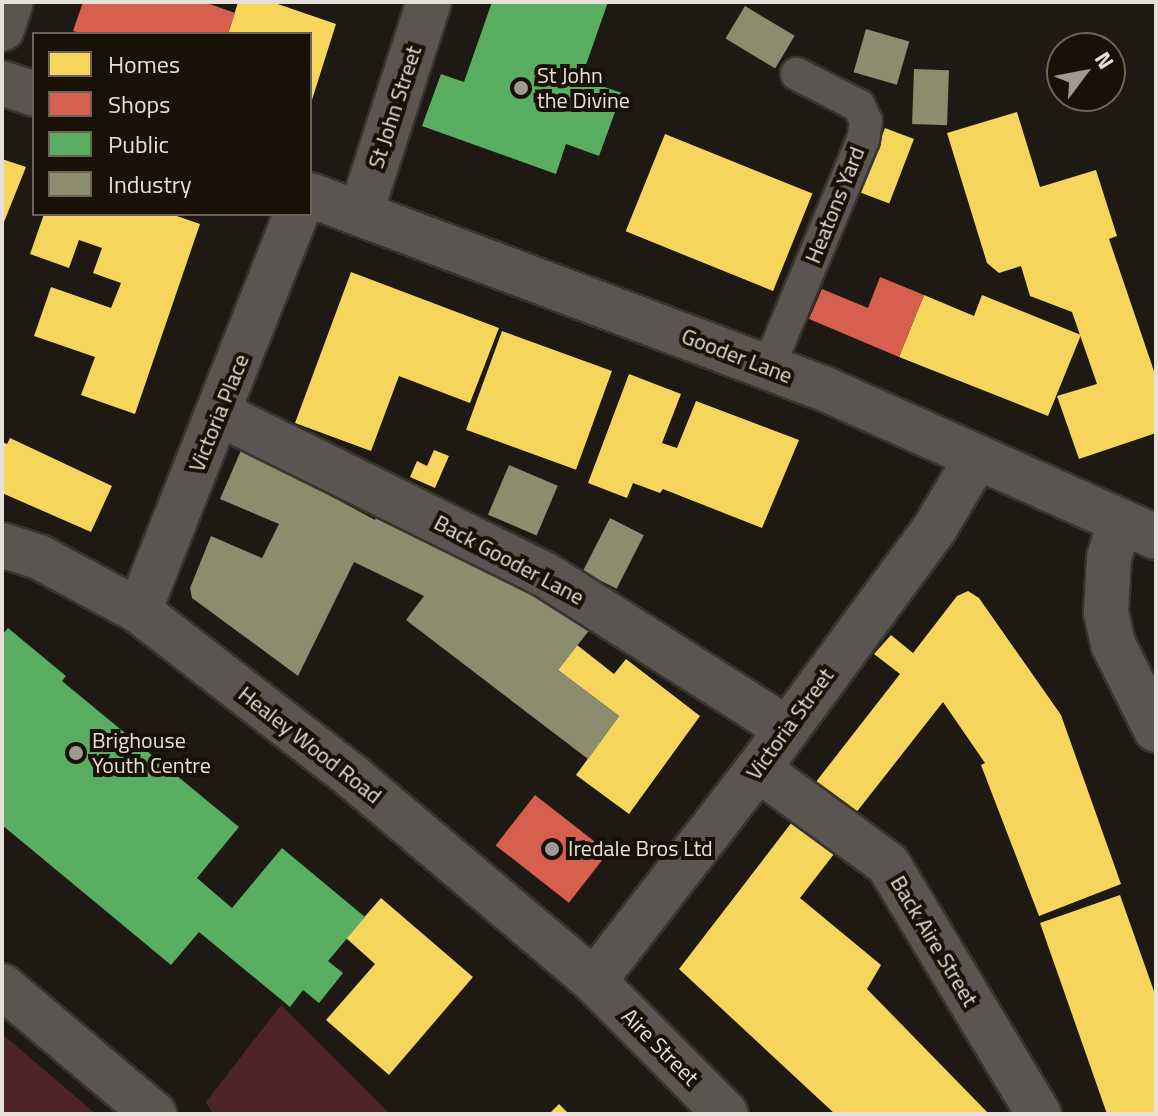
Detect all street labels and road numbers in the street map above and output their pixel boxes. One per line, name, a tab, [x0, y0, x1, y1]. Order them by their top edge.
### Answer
street label: St John Street	[363, 42, 427, 172]
street label: Heatons Yard	[800, 143, 870, 267]
street label: Gooder Lane	[678, 323, 796, 389]
street label: Victoria Place	[183, 350, 255, 476]
street label: Back Gooder Lane	[430, 509, 588, 611]
street label: Victoria Street	[741, 663, 839, 785]
street label: Healey Wood Road	[233, 681, 387, 809]
street label: Back Aire Street	[885, 871, 983, 1011]
street label: Aire Street	[616, 1003, 704, 1091]

